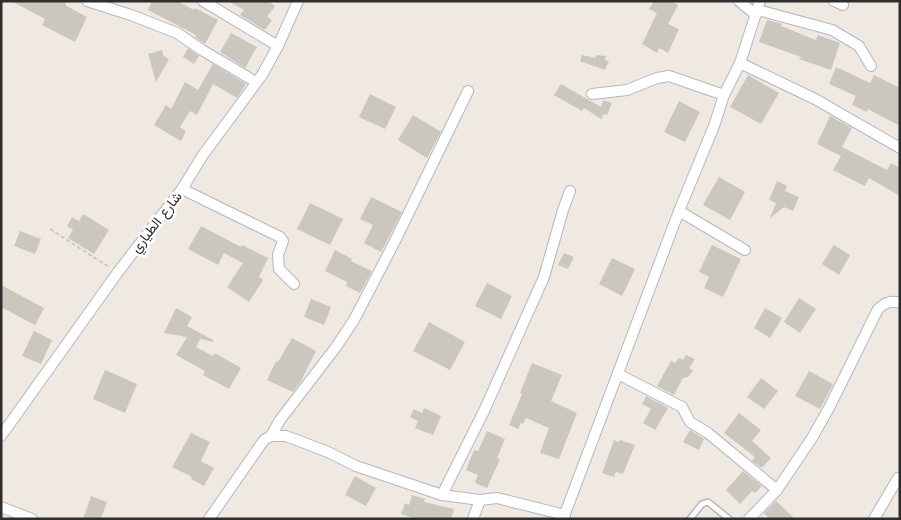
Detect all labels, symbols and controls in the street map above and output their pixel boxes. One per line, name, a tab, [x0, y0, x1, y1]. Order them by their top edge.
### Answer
street label: شارع الطياري	[127, 188, 188, 258]

